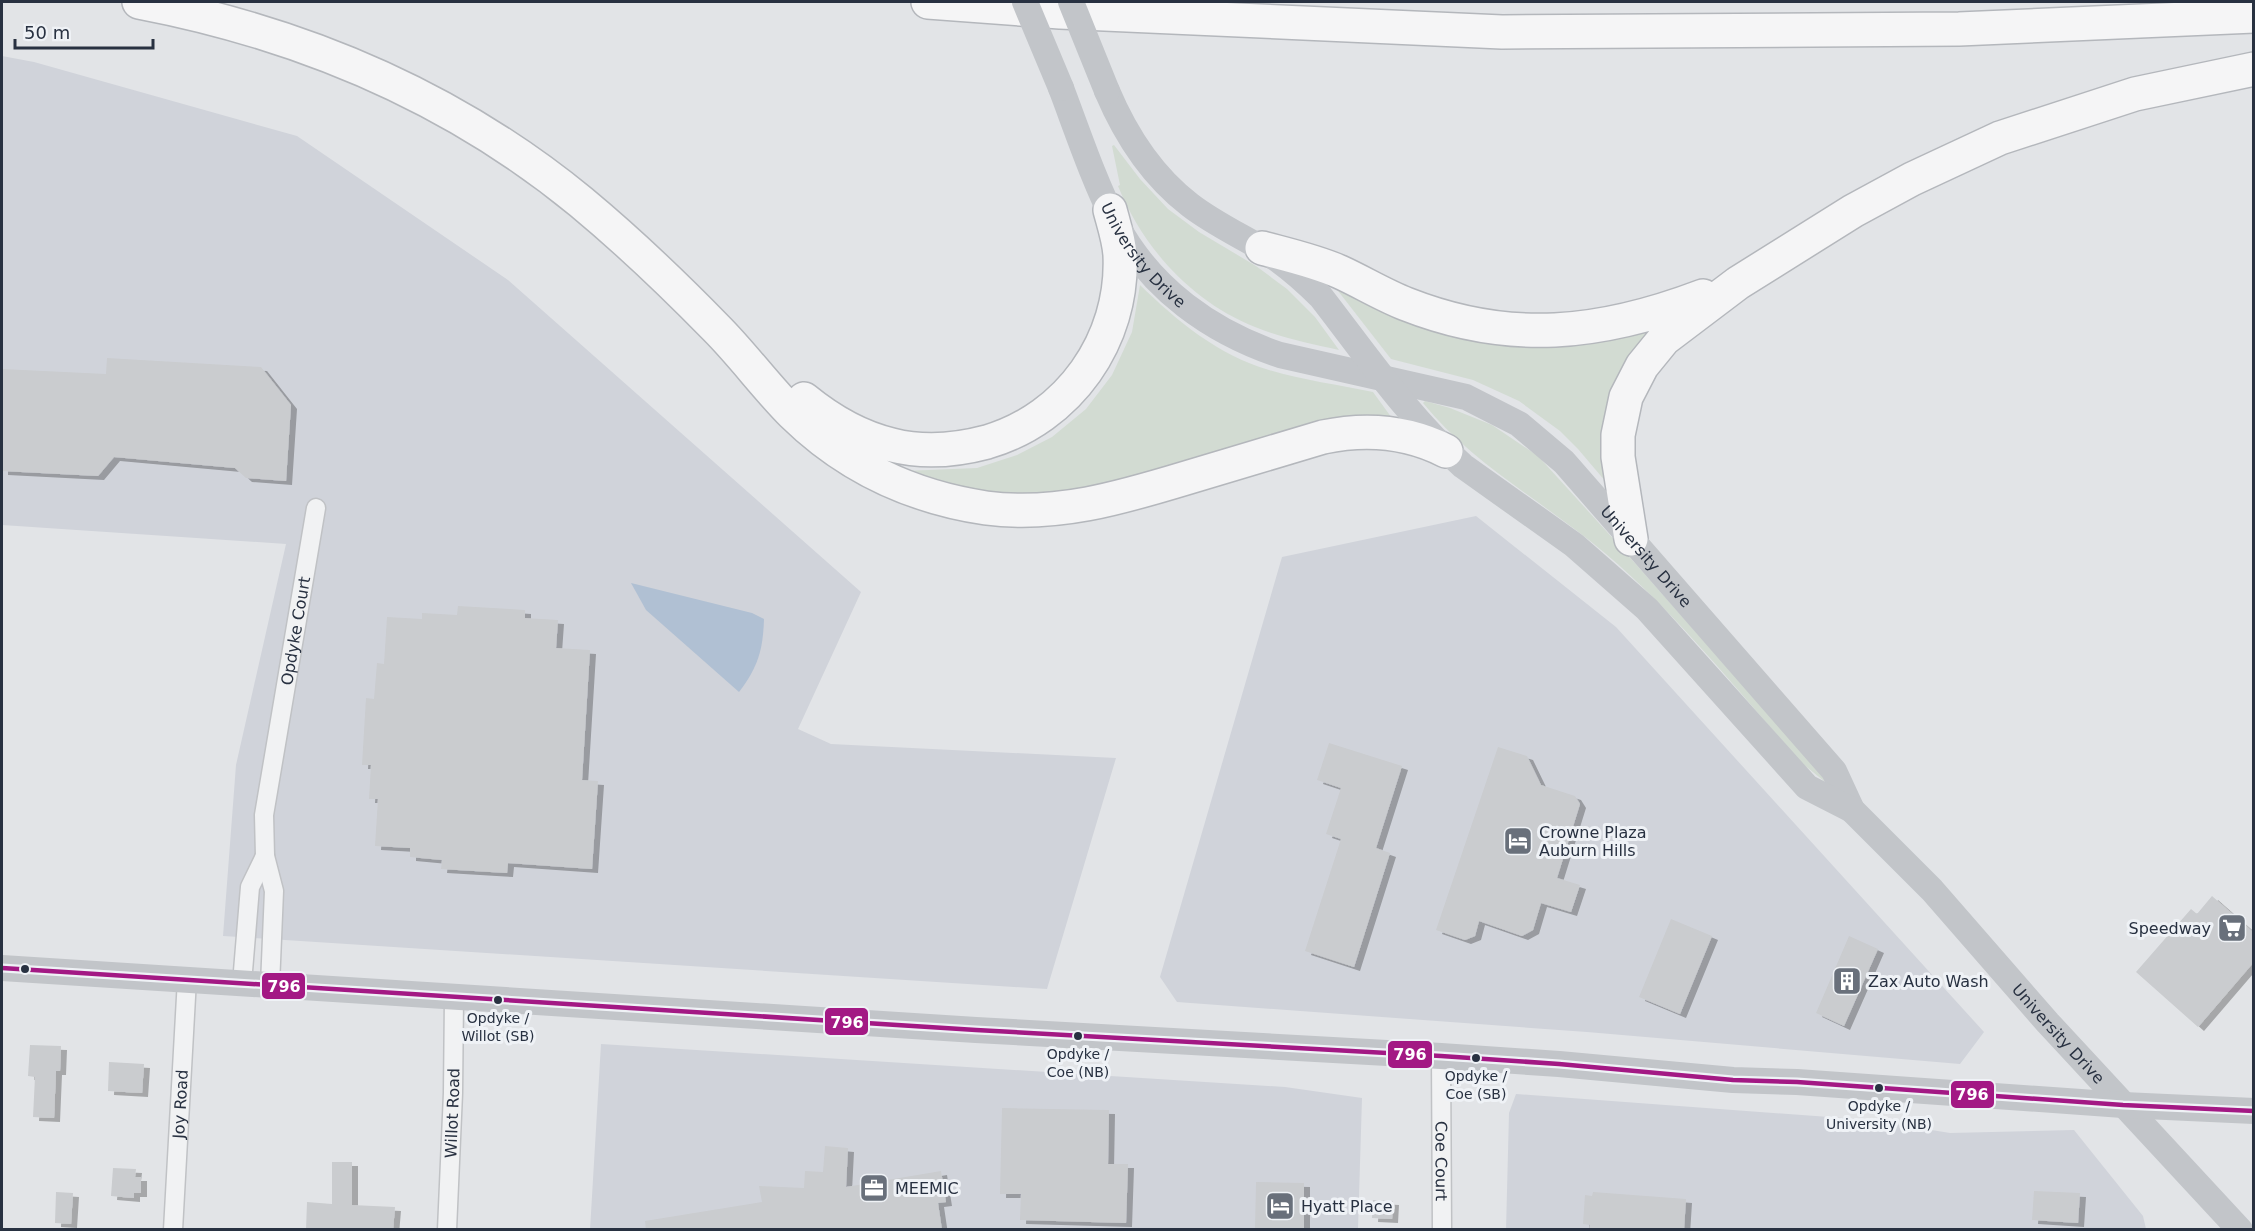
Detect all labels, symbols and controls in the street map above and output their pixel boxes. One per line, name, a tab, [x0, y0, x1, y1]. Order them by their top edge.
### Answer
scale bar	[15, 12, 153, 50]
text: 50 m	[24, 22, 70, 43]
street label: University Drive	[1097, 200, 1189, 312]
street label: University Drive	[1597, 502, 1695, 611]
street label: Opdyke Court	[277, 575, 314, 687]
place label: Crowne Plaza Auburn Hills	[1539, 823, 1646, 860]
hotel icon: Crowne Plaza Auburn Hills	[1502, 825, 1534, 857]
supermarket icon: Speedway	[2216, 912, 2248, 944]
place label: Speedway	[2128, 919, 2211, 938]
unlabelled marker	[19, 963, 31, 975]
building icon: Zax Auto Wash	[1831, 965, 1863, 997]
line badge: 796	[261, 972, 306, 1000]
place label: Zax Auto Wash	[1868, 972, 1989, 991]
text: 796	[267, 977, 301, 996]
street label: University Drive	[2008, 980, 2108, 1088]
marker: Opdyke / Willot (SB)	[492, 994, 504, 1006]
line badge: 796	[824, 1007, 869, 1036]
place label: Opdyke / Willot (SB)	[461, 1010, 535, 1044]
text: 796	[830, 1013, 864, 1032]
marker: Opdyke / Coe (NB)	[1072, 1030, 1084, 1042]
line badge: 796	[1387, 1040, 1433, 1069]
text: 796	[1393, 1045, 1427, 1064]
place label: Opdyke / Coe (NB)	[1047, 1046, 1110, 1080]
marker: Opdyke / Coe (SB)	[1470, 1052, 1482, 1064]
street label: Willot Road	[441, 1068, 463, 1159]
place label: Opdyke / Coe (SB)	[1445, 1068, 1508, 1102]
street label: Joy Road	[169, 1069, 192, 1140]
line badge: 796	[1950, 1080, 1995, 1109]
marker: Opdyke / University (NB)	[1873, 1082, 1885, 1094]
text: 796	[1955, 1085, 1989, 1104]
place label: Opdyke / University (NB)	[1826, 1098, 1932, 1132]
street label: Coe Court	[1431, 1121, 1451, 1201]
office icon: MEEMIC	[858, 1172, 890, 1204]
place label: MEEMIC	[895, 1179, 959, 1198]
hotel icon: Hyatt Place	[1264, 1190, 1296, 1222]
place label: Hyatt Place	[1301, 1197, 1392, 1216]

